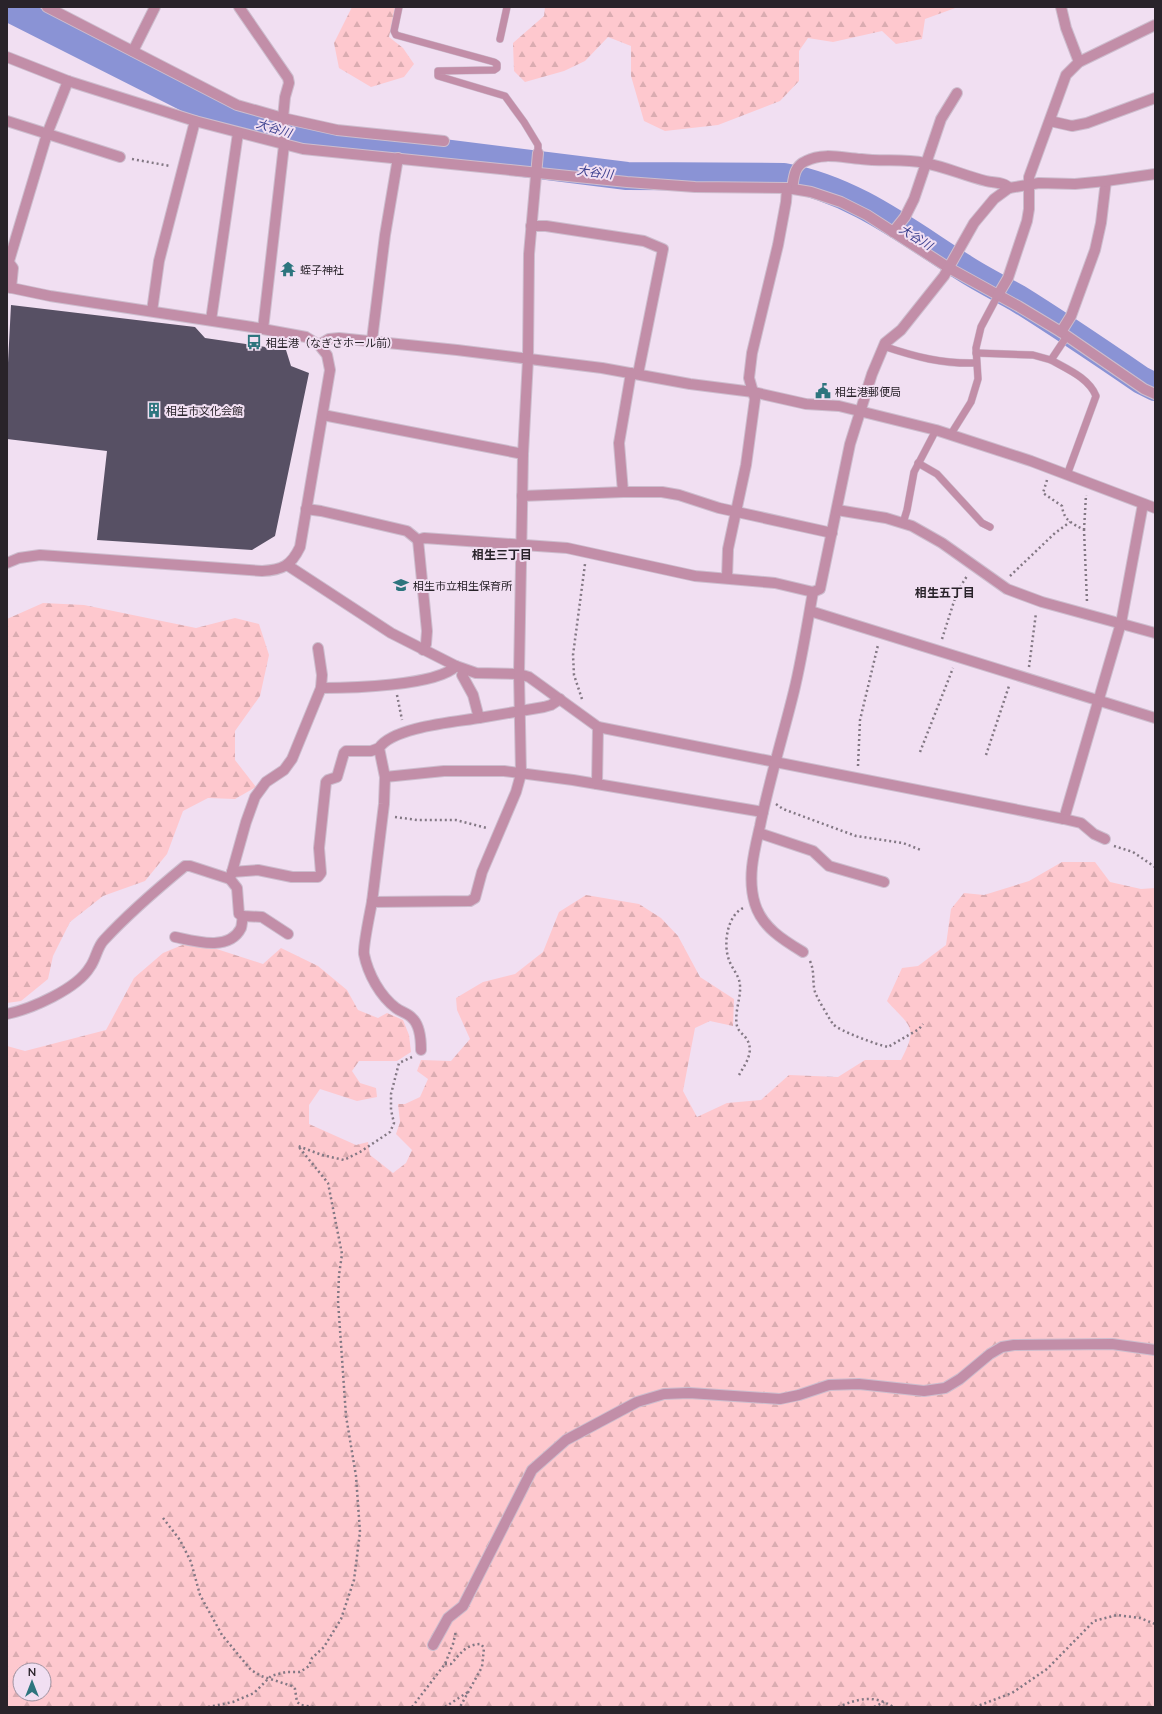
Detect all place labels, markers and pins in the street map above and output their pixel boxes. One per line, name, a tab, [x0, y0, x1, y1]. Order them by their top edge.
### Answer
temple icon: 蛭子神社	[279, 260, 297, 278]
place label: 蛭子神社	[300, 263, 344, 276]
bus stop icon: 相生港（なぎさホール前）	[245, 333, 263, 351]
place label: 相生港（なぎさホール前）	[266, 336, 398, 349]
public building icon: 相生港郵便局	[814, 382, 832, 400]
place label: 相生港郵便局	[835, 385, 901, 398]
building icon: 相生市文化会館	[145, 401, 163, 419]
place label: 相生市文化会館	[166, 404, 243, 417]
school or university icon: 相生市立相生保育所	[392, 576, 410, 594]
place label: 相生市立相生保育所	[413, 579, 513, 592]

